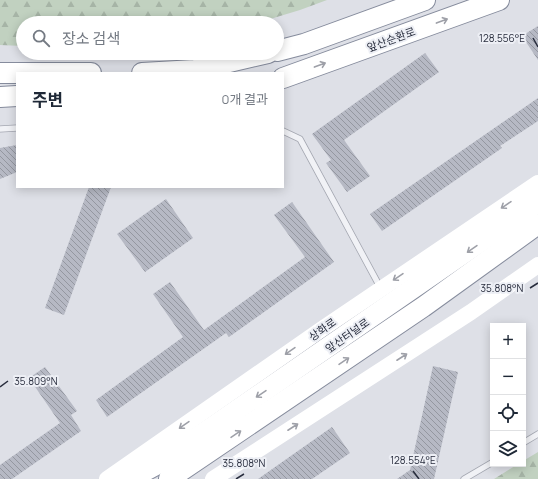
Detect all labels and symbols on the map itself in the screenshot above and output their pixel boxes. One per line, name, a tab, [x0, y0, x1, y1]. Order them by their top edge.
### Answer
one-way arrow	[436, 17, 448, 25]
street label: 앞산순환로	[365, 23, 417, 55]
text: 128.556°E	[479, 31, 525, 45]
one-way arrow	[313, 61, 325, 69]
one-way arrow	[501, 201, 512, 209]
one-way arrow	[466, 245, 477, 253]
one-way arrow	[392, 274, 404, 282]
text: 35.808°N	[481, 281, 524, 295]
street label: 상화로	[305, 314, 339, 344]
street label: 앞산터널로	[322, 314, 372, 356]
one-way arrow	[285, 347, 296, 355]
one-way arrow	[396, 353, 407, 361]
one-way arrow	[338, 357, 349, 365]
text: 35.809°N	[14, 374, 58, 388]
one-way arrow	[256, 390, 267, 398]
one-way arrow	[178, 421, 189, 429]
one-way arrow	[287, 423, 298, 432]
one-way arrow	[230, 430, 241, 438]
text: 128.554°E	[390, 453, 436, 467]
text: 35.808°N	[223, 456, 266, 470]

